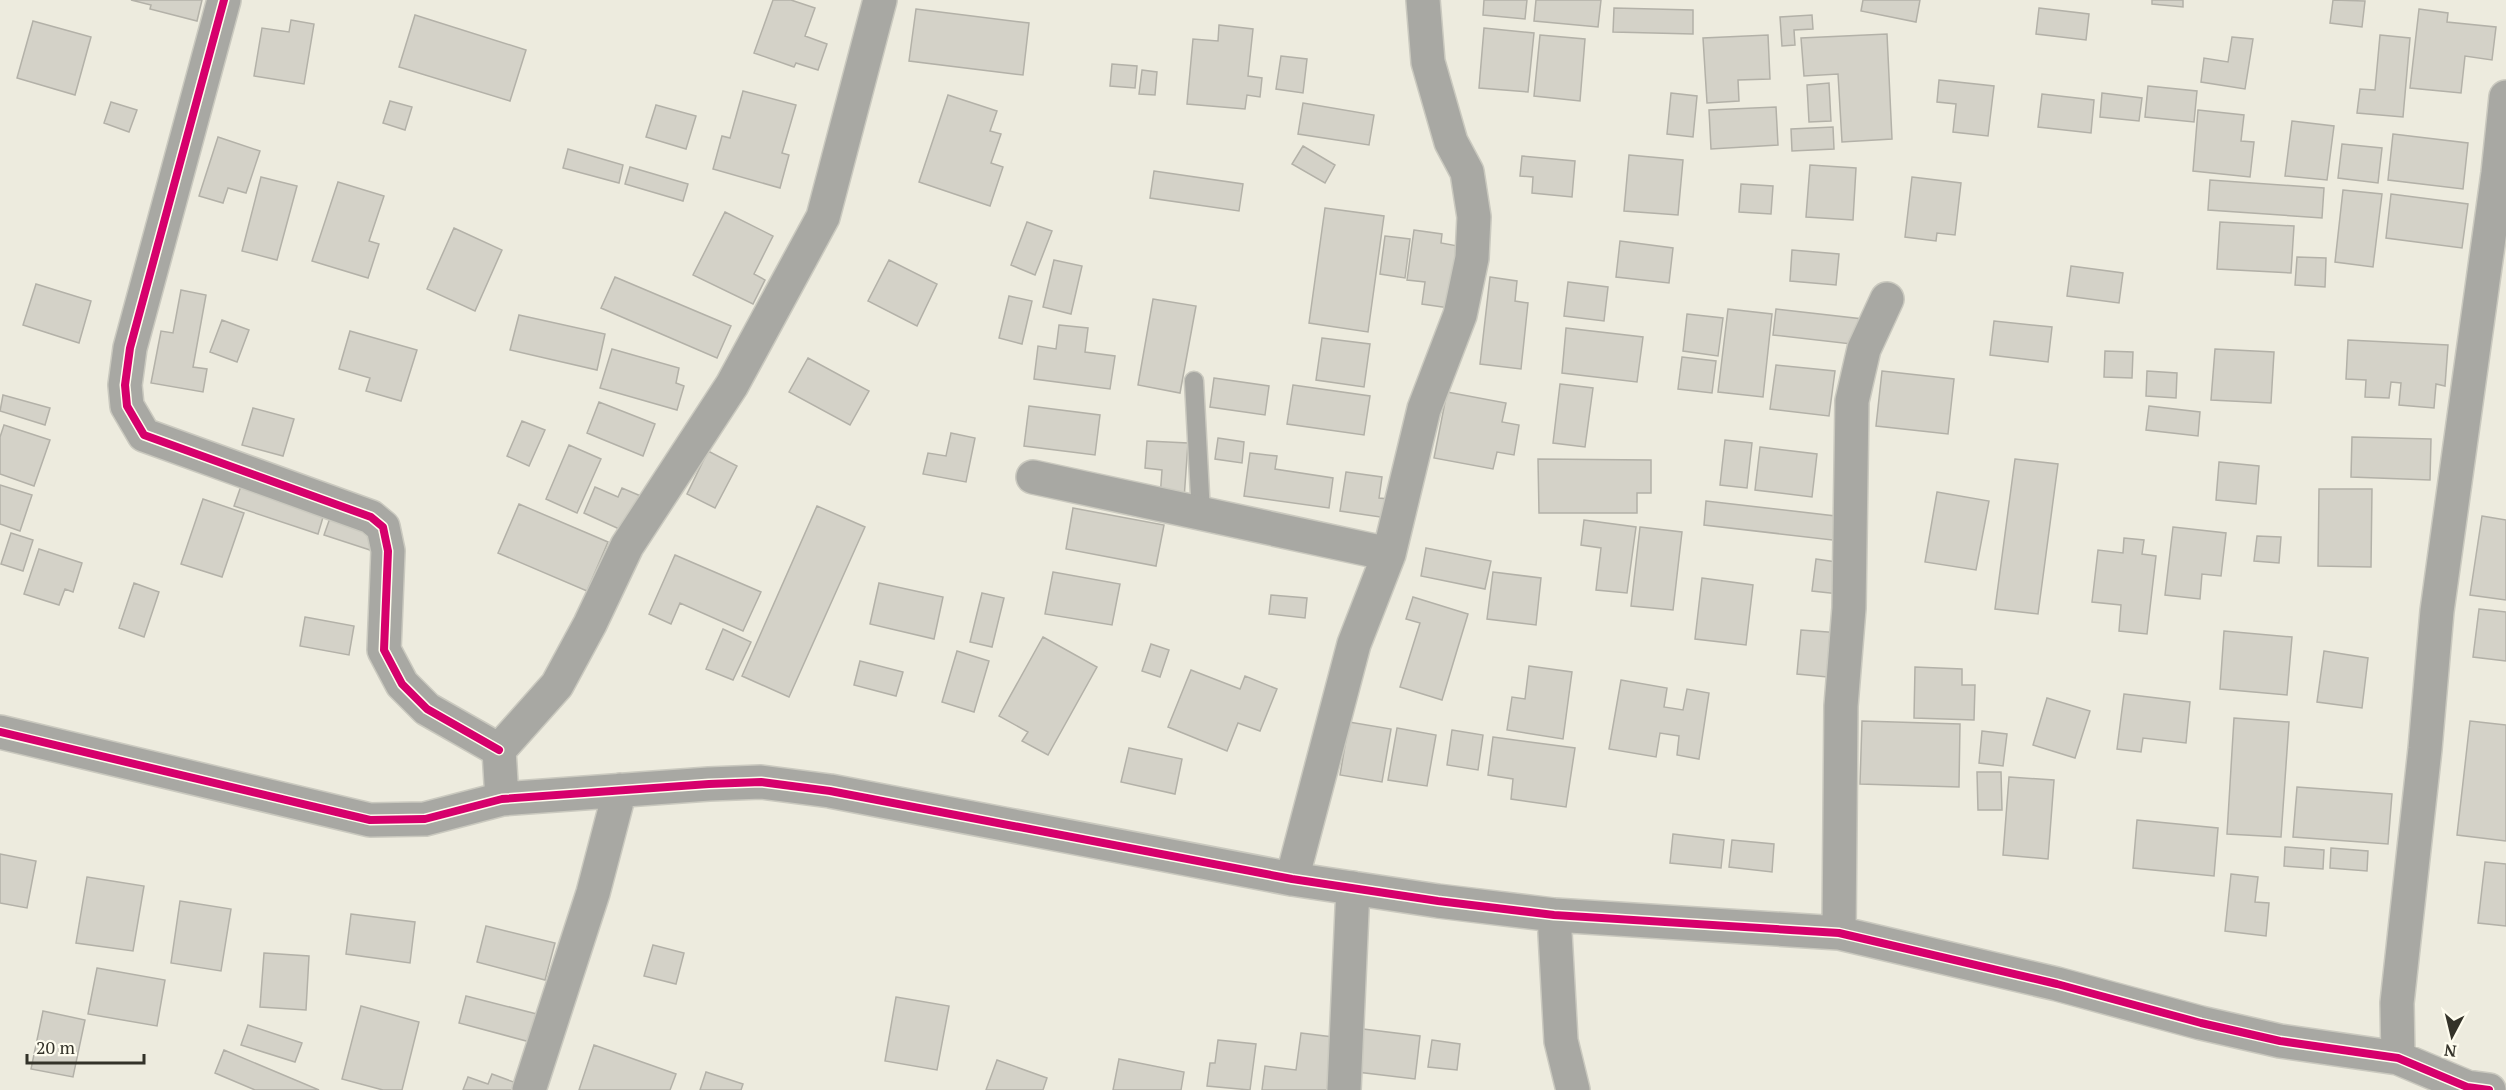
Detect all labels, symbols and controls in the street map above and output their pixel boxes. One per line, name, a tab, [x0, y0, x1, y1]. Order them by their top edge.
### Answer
north arrow	[2422, 1006, 2482, 1066]
scale bar	[27, 1027, 144, 1065]
text: 20 m	[36, 1035, 76, 1059]
text: N	[2443, 1039, 2458, 1063]

